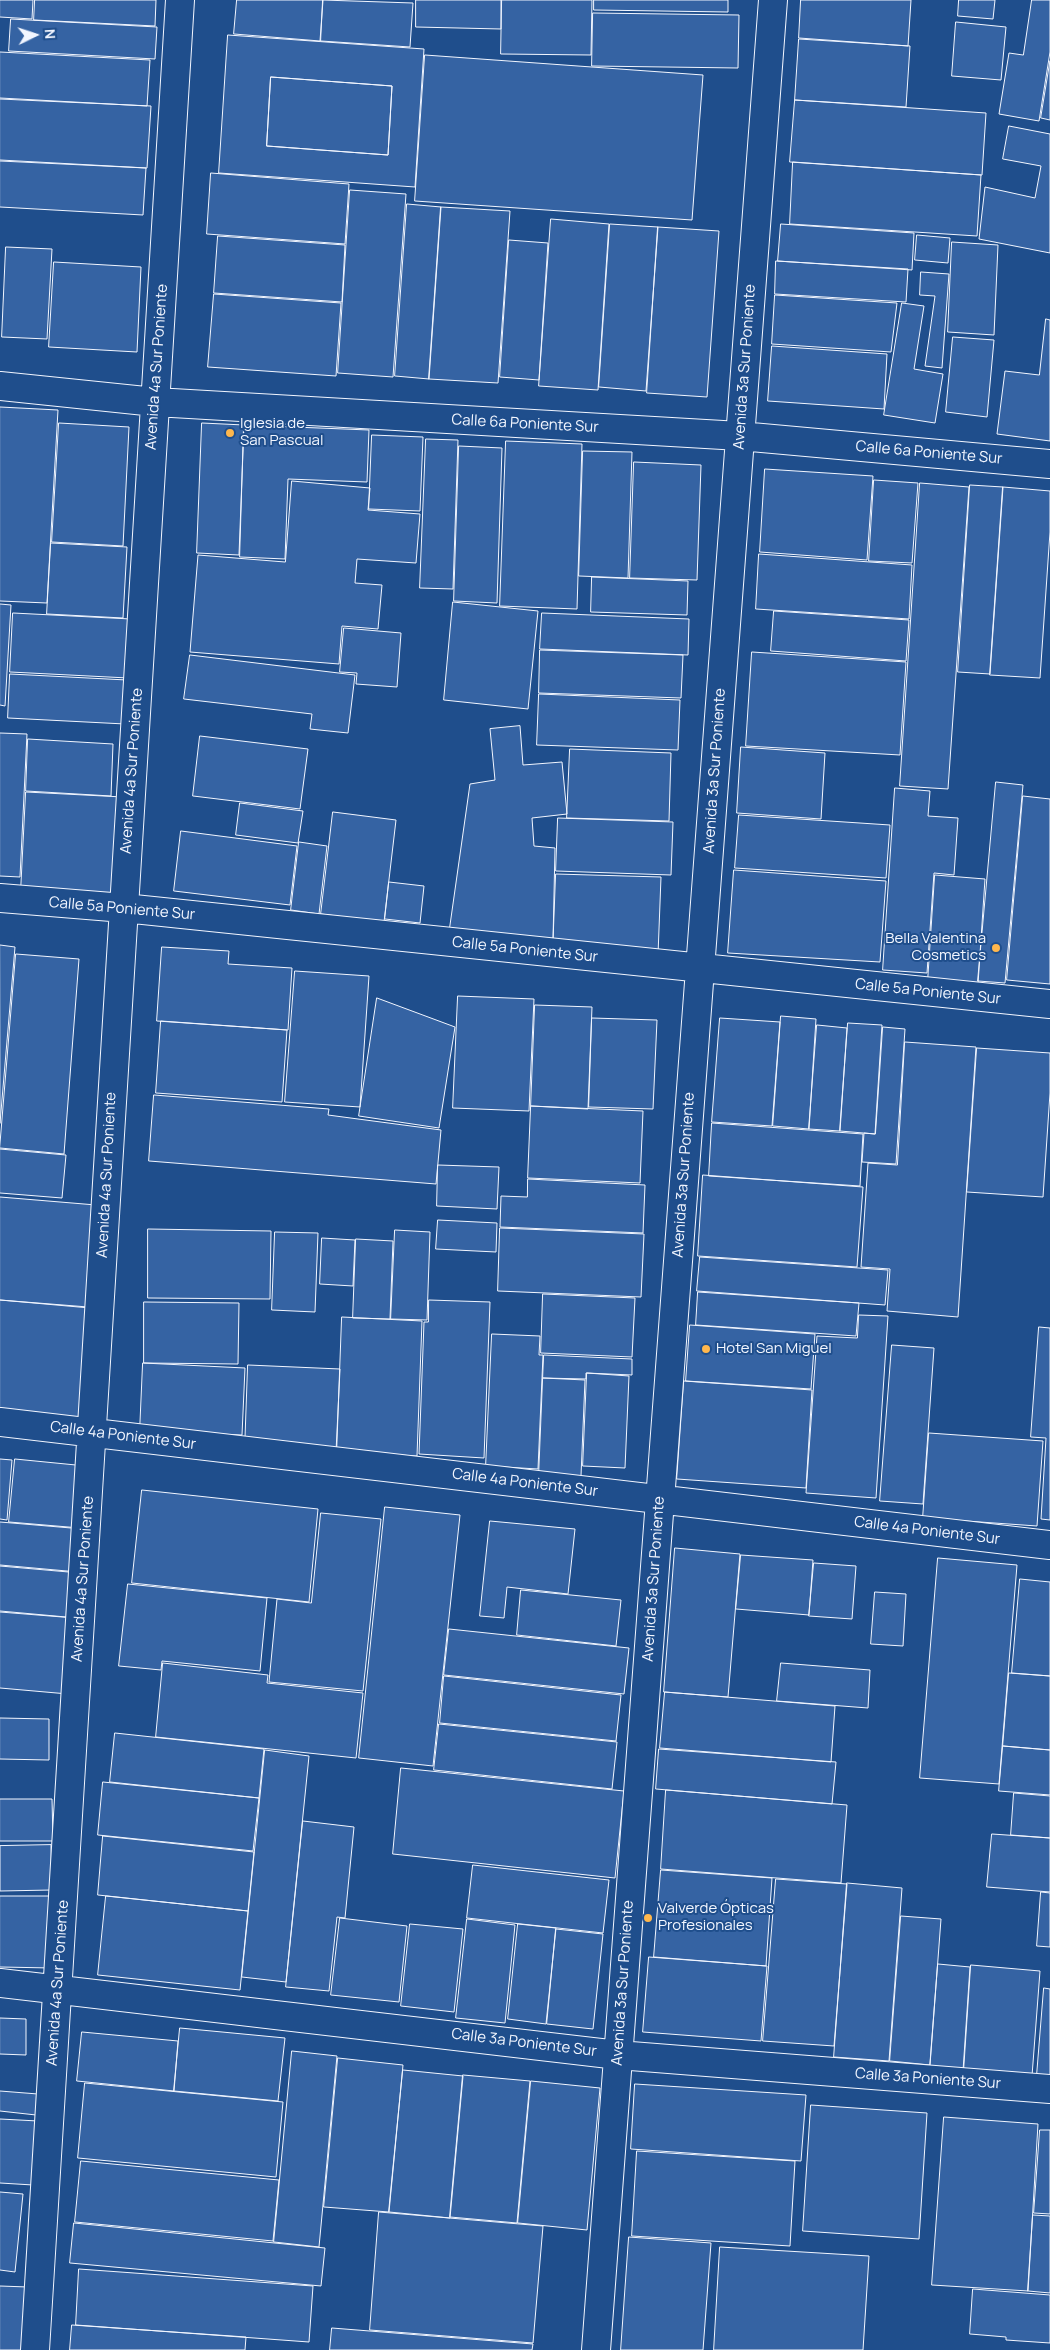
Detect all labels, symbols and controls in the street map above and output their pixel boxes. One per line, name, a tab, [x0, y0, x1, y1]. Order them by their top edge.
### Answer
north arrow	[10, 10, 60, 60]
text: N	[41, 28, 60, 40]
street label: Avenida 4a Sur Poniente	[142, 283, 172, 451]
street label: Avenida 3a Sur Poniente	[730, 284, 760, 450]
street label: Calle 6a Poniente Sur	[451, 411, 599, 437]
place label: Iglesia de San Pascual	[240, 415, 323, 450]
marker: Iglesia de San Pascual	[224, 427, 236, 439]
street label: Calle 6a Poniente Sur	[855, 438, 1003, 468]
street label: Avenida 4a Sur Poniente	[117, 687, 147, 855]
street label: Avenida 3a Sur Poniente	[700, 688, 730, 854]
street label: Calle 5a Poniente Sur	[48, 894, 196, 924]
place label: Bella Valentina Cosmetics	[885, 930, 986, 965]
street label: Calle 5a Poniente Sur	[451, 933, 599, 967]
marker: Bella Valentina Cosmetics	[990, 942, 1002, 954]
street label: Calle 5a Poniente Sur	[854, 975, 1002, 1009]
street label: Avenida 4a Sur Poniente	[94, 1091, 120, 1259]
street label: Avenida 3a Sur Poniente	[669, 1092, 699, 1258]
place label: Hotel San Miguel	[716, 1340, 832, 1358]
marker: Hotel San Miguel	[700, 1343, 712, 1355]
street label: Calle 4a Poniente Sur	[49, 1418, 197, 1454]
street label: Calle 4a Poniente Sur	[451, 1465, 599, 1501]
street label: Avenida 4a Sur Poniente	[68, 1495, 98, 1663]
street label: Avenida 3a Sur Poniente	[639, 1496, 669, 1662]
street label: Calle 4a Poniente Sur	[853, 1513, 1001, 1549]
street label: Avenida 4a Sur Poniente	[43, 1899, 73, 2067]
street label: Avenida 3a Sur Poniente	[608, 1900, 638, 2066]
place label: Valverde Ópticas Profesionales	[658, 1900, 774, 1935]
marker: Valverde Ópticas Profesionales	[642, 1912, 654, 1924]
street label: Calle 3a Poniente Sur	[450, 2025, 598, 2061]
street label: Calle 3a Poniente Sur	[854, 2065, 1002, 2093]

